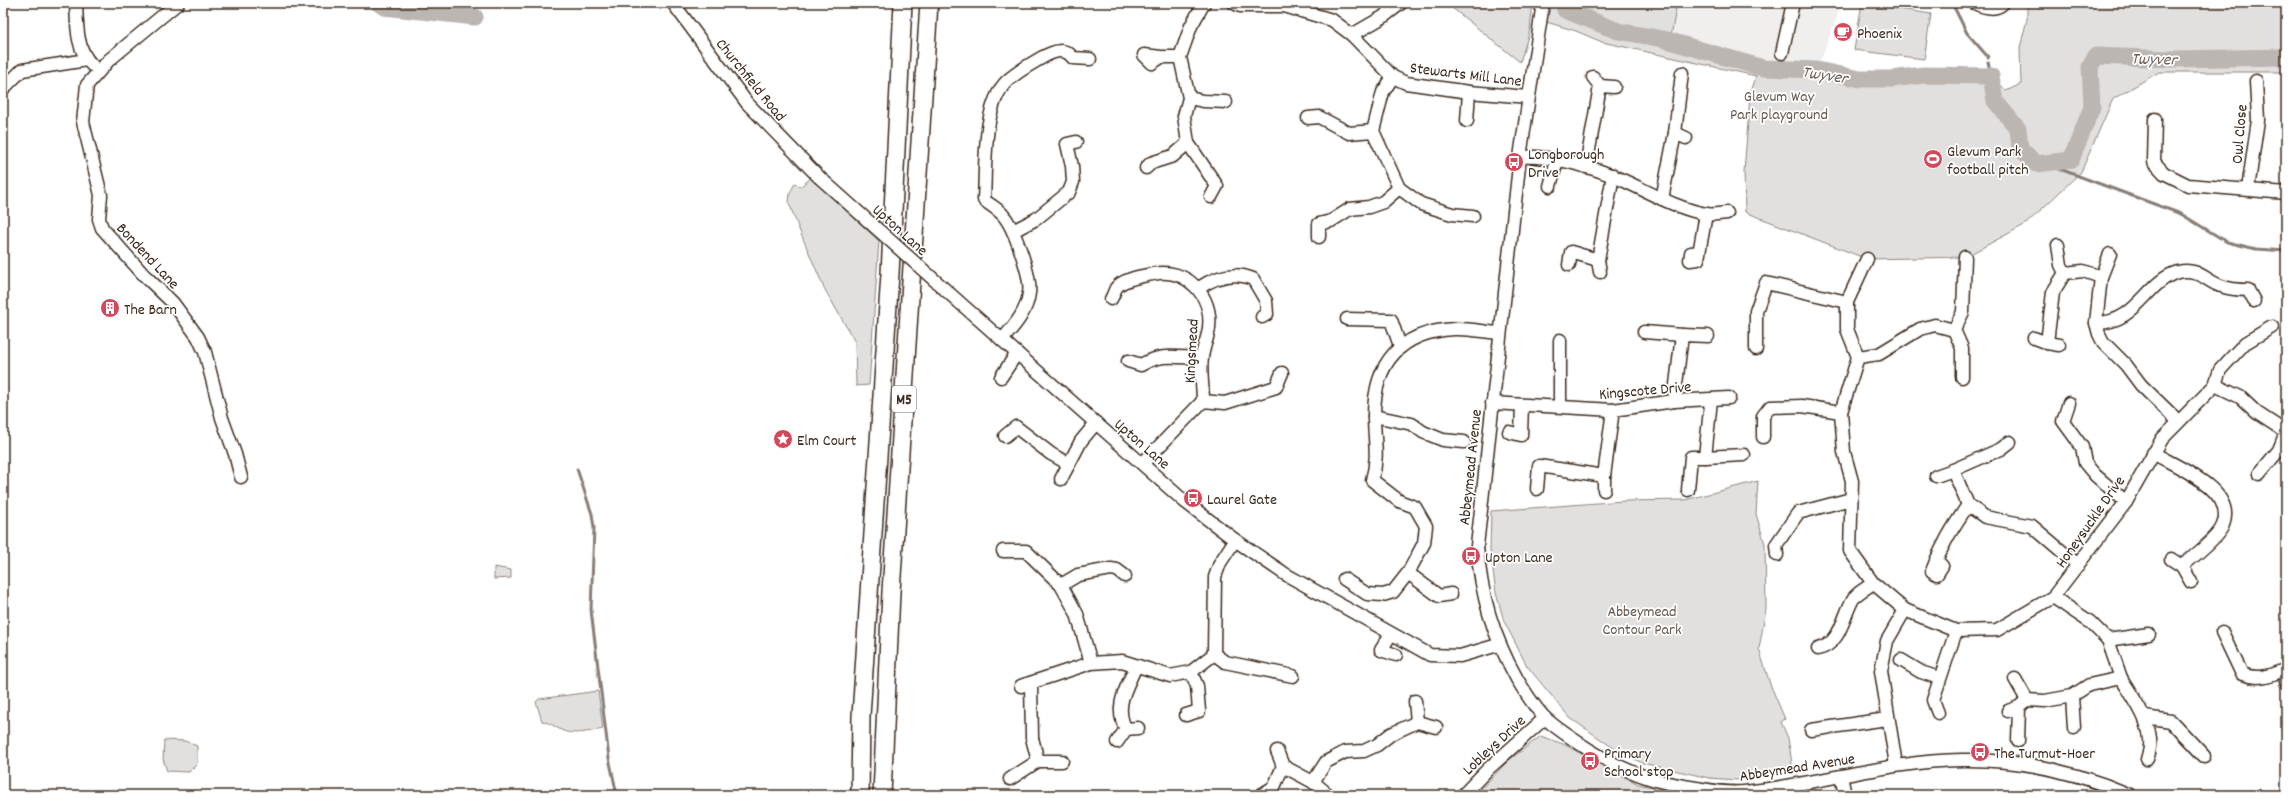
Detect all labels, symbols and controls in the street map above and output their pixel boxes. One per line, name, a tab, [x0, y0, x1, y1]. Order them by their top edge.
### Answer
cafe icon: Phoenix	[1832, 21, 1854, 43]
place label: Phoenix	[1857, 23, 1902, 46]
street label: Churchfield Road	[709, 34, 791, 127]
water label: Twyver	[2131, 48, 2179, 74]
street label: Stewarts Mill Lane	[1409, 57, 1523, 94]
water label: Twyver	[1800, 62, 1851, 93]
park label: Glevum Way Park playground	[1730, 86, 1828, 127]
street label: Owl Close	[2226, 104, 2255, 165]
place label: Glevum Park football pitch	[1947, 141, 2028, 182]
place label: Longborough Drive	[1528, 144, 1604, 185]
sports icon: Glevum Park football pitch	[1922, 148, 1944, 170]
bus stop icon: Longborough Drive	[1503, 151, 1525, 173]
street label: Upton Lane	[866, 200, 932, 262]
street label: Bondend Lane	[110, 218, 184, 295]
building icon: The Barn	[99, 297, 121, 319]
place label: The Barn	[124, 299, 177, 322]
street label: Kingsmead	[1179, 318, 1206, 384]
street label: Kingscote Drive	[1598, 376, 1692, 407]
road number: M5	[892, 386, 916, 412]
street label: Abbeymead Avenue	[1454, 408, 1489, 526]
street label: Upton Lane	[1108, 414, 1174, 476]
place icon: Elm Court	[772, 428, 794, 450]
place label: Elm Court	[797, 430, 857, 453]
street label: Honeysuckle Drive	[2051, 472, 2131, 573]
bus stop icon: Laurel Gate	[1182, 487, 1204, 509]
place label: Laurel Gate	[1207, 489, 1277, 512]
bus stop icon: Upton Lane	[1460, 545, 1482, 567]
place label: Upton Lane	[1485, 547, 1553, 570]
park label: Abbeymead Contour Park	[1602, 601, 1682, 642]
street label: Lobleys Drive	[1458, 710, 1531, 781]
bus stop icon: The Turmut-Hoer	[1969, 741, 1991, 763]
place label: Primary School stop	[1604, 743, 1674, 784]
place label: The Turmut-Hoer	[1994, 743, 2095, 766]
street label: Abbeymead Avenue	[1738, 748, 1857, 789]
bus stop icon: Primary School stop	[1579, 750, 1601, 772]

